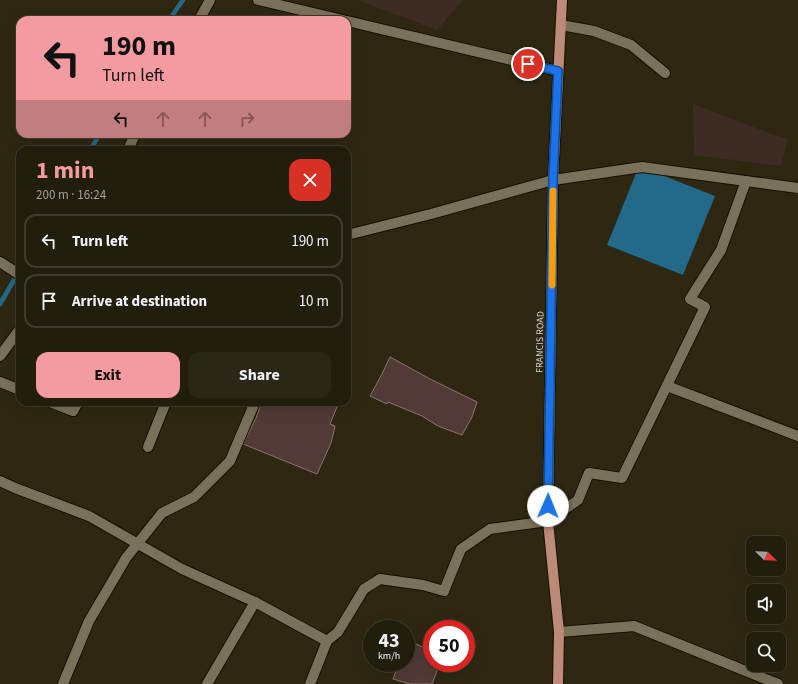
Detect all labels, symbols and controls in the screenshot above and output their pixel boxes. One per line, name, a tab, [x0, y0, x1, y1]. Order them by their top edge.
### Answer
text: 190 m	[102, 26, 176, 66]
icon: left	[36, 32, 88, 84]
pin	[511, 47, 545, 81]
icon: arrive	[517, 53, 539, 75]
text: Turn left	[102, 63, 164, 88]
icon: left	[110, 108, 132, 130]
icon: ahead	[152, 108, 174, 130]
icon: ahead	[194, 108, 216, 130]
icon: right	[236, 108, 258, 130]
text: 1 min	[36, 153, 94, 188]
button: close	[289, 159, 331, 201]
text: 200 m · 16:24	[36, 186, 106, 204]
icon: left	[38, 230, 60, 252]
text: Turn left	[72, 231, 128, 252]
text: 190 m	[291, 231, 329, 252]
icon: arrive	[38, 290, 60, 312]
text: Arrive at destination	[72, 291, 207, 312]
text: 10 m	[299, 291, 329, 312]
street label: FRANCIS ROAD	[532, 311, 548, 373]
button: Exit	[36, 352, 180, 398]
button: Share	[188, 352, 331, 398]
position arrow	[527, 485, 569, 527]
north arrow	[746, 536, 786, 576]
map controls	[746, 536, 786, 672]
button: sound	[746, 584, 786, 624]
speed limit sign: 50	[423, 620, 475, 672]
text: 43	[378, 627, 400, 655]
button: search	[746, 632, 786, 672]
text: km/h	[378, 649, 400, 663]

